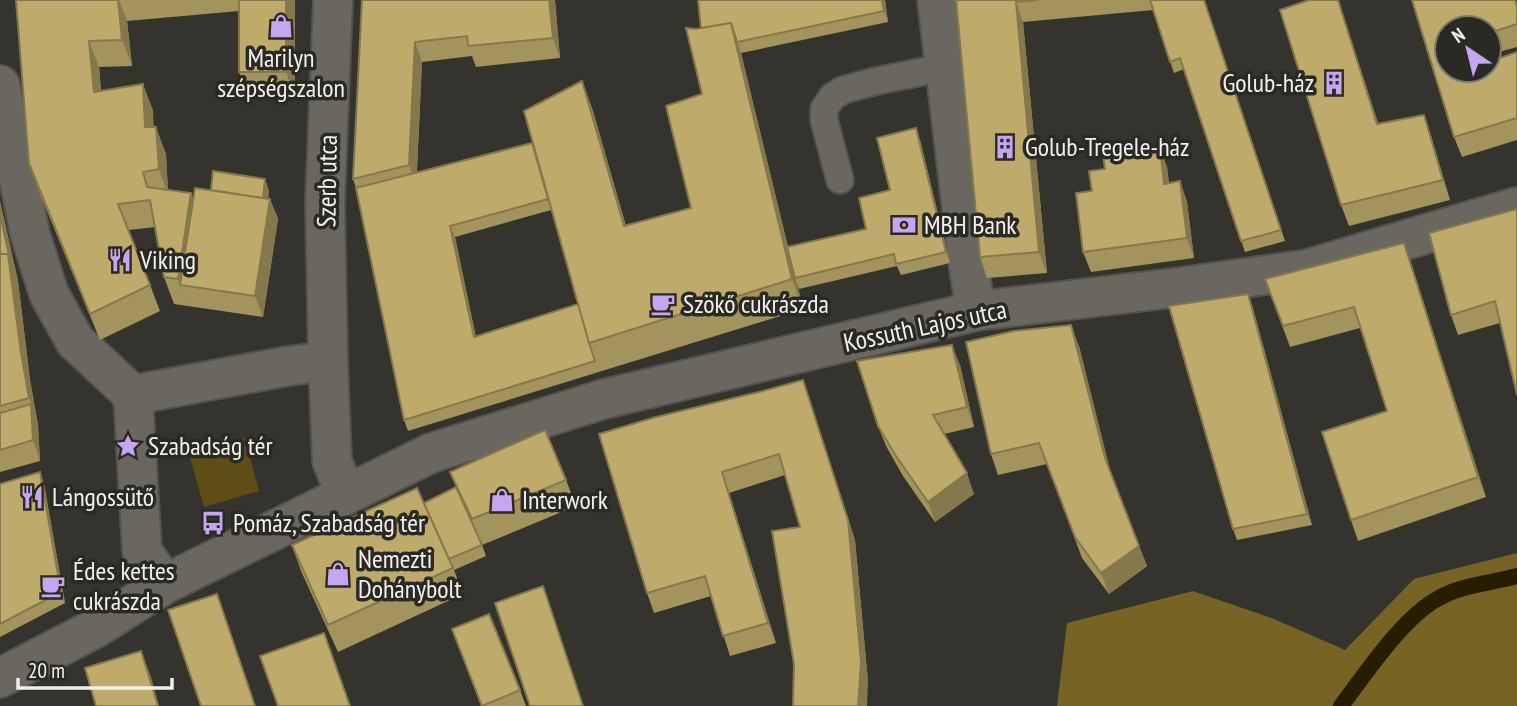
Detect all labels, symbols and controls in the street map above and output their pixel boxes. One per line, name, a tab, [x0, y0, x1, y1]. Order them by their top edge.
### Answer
shop icon: Marilyn szépségszalon	[267, 12, 295, 40]
north arrow	[1433, 14, 1503, 84]
text: N	[1447, 22, 1469, 48]
place label: Marilyn szépségszalon	[217, 41, 345, 104]
place label: Golub-ház	[1223, 66, 1314, 99]
building icon: Golub-ház	[1320, 69, 1348, 97]
place label: Golub-Tregele-ház	[1025, 130, 1189, 163]
building icon: Golub-Tregele-ház	[991, 133, 1019, 161]
street label: Szerb utca	[309, 134, 344, 228]
place label: MBH Bank	[924, 208, 1016, 241]
bank icon: MBH Bank	[890, 211, 918, 239]
place label: Viking	[139, 243, 196, 276]
restaurant icon: Viking	[106, 246, 134, 274]
place label: Szökő cukrászda	[683, 287, 829, 320]
cafe icon: Szökő cukrászda	[649, 290, 677, 318]
street label: Kossuth Lajos utca	[840, 292, 1009, 359]
place label: Szabadság tér	[148, 429, 273, 462]
place icon: Szabadság tér	[114, 432, 142, 460]
place label: Lángossütő	[52, 480, 154, 513]
restaurant icon: Lángossütő	[18, 483, 46, 511]
place label: Interwork	[522, 483, 608, 516]
shop icon: Interwork	[488, 486, 516, 514]
place label: Pomáz, Szabadság tér	[233, 506, 425, 539]
bus stop icon: Pomáz, Szabadság tér	[199, 509, 227, 537]
place label: Nemezti Dohánybolt	[358, 542, 462, 605]
place label: Édes kettes cukrászda	[73, 554, 175, 617]
shop icon: Nemezti Dohánybolt	[324, 560, 352, 588]
cafe icon: Édes kettes cukrászda	[39, 572, 67, 600]
scale bar	[18, 646, 172, 690]
text: 20 m	[28, 657, 65, 684]

